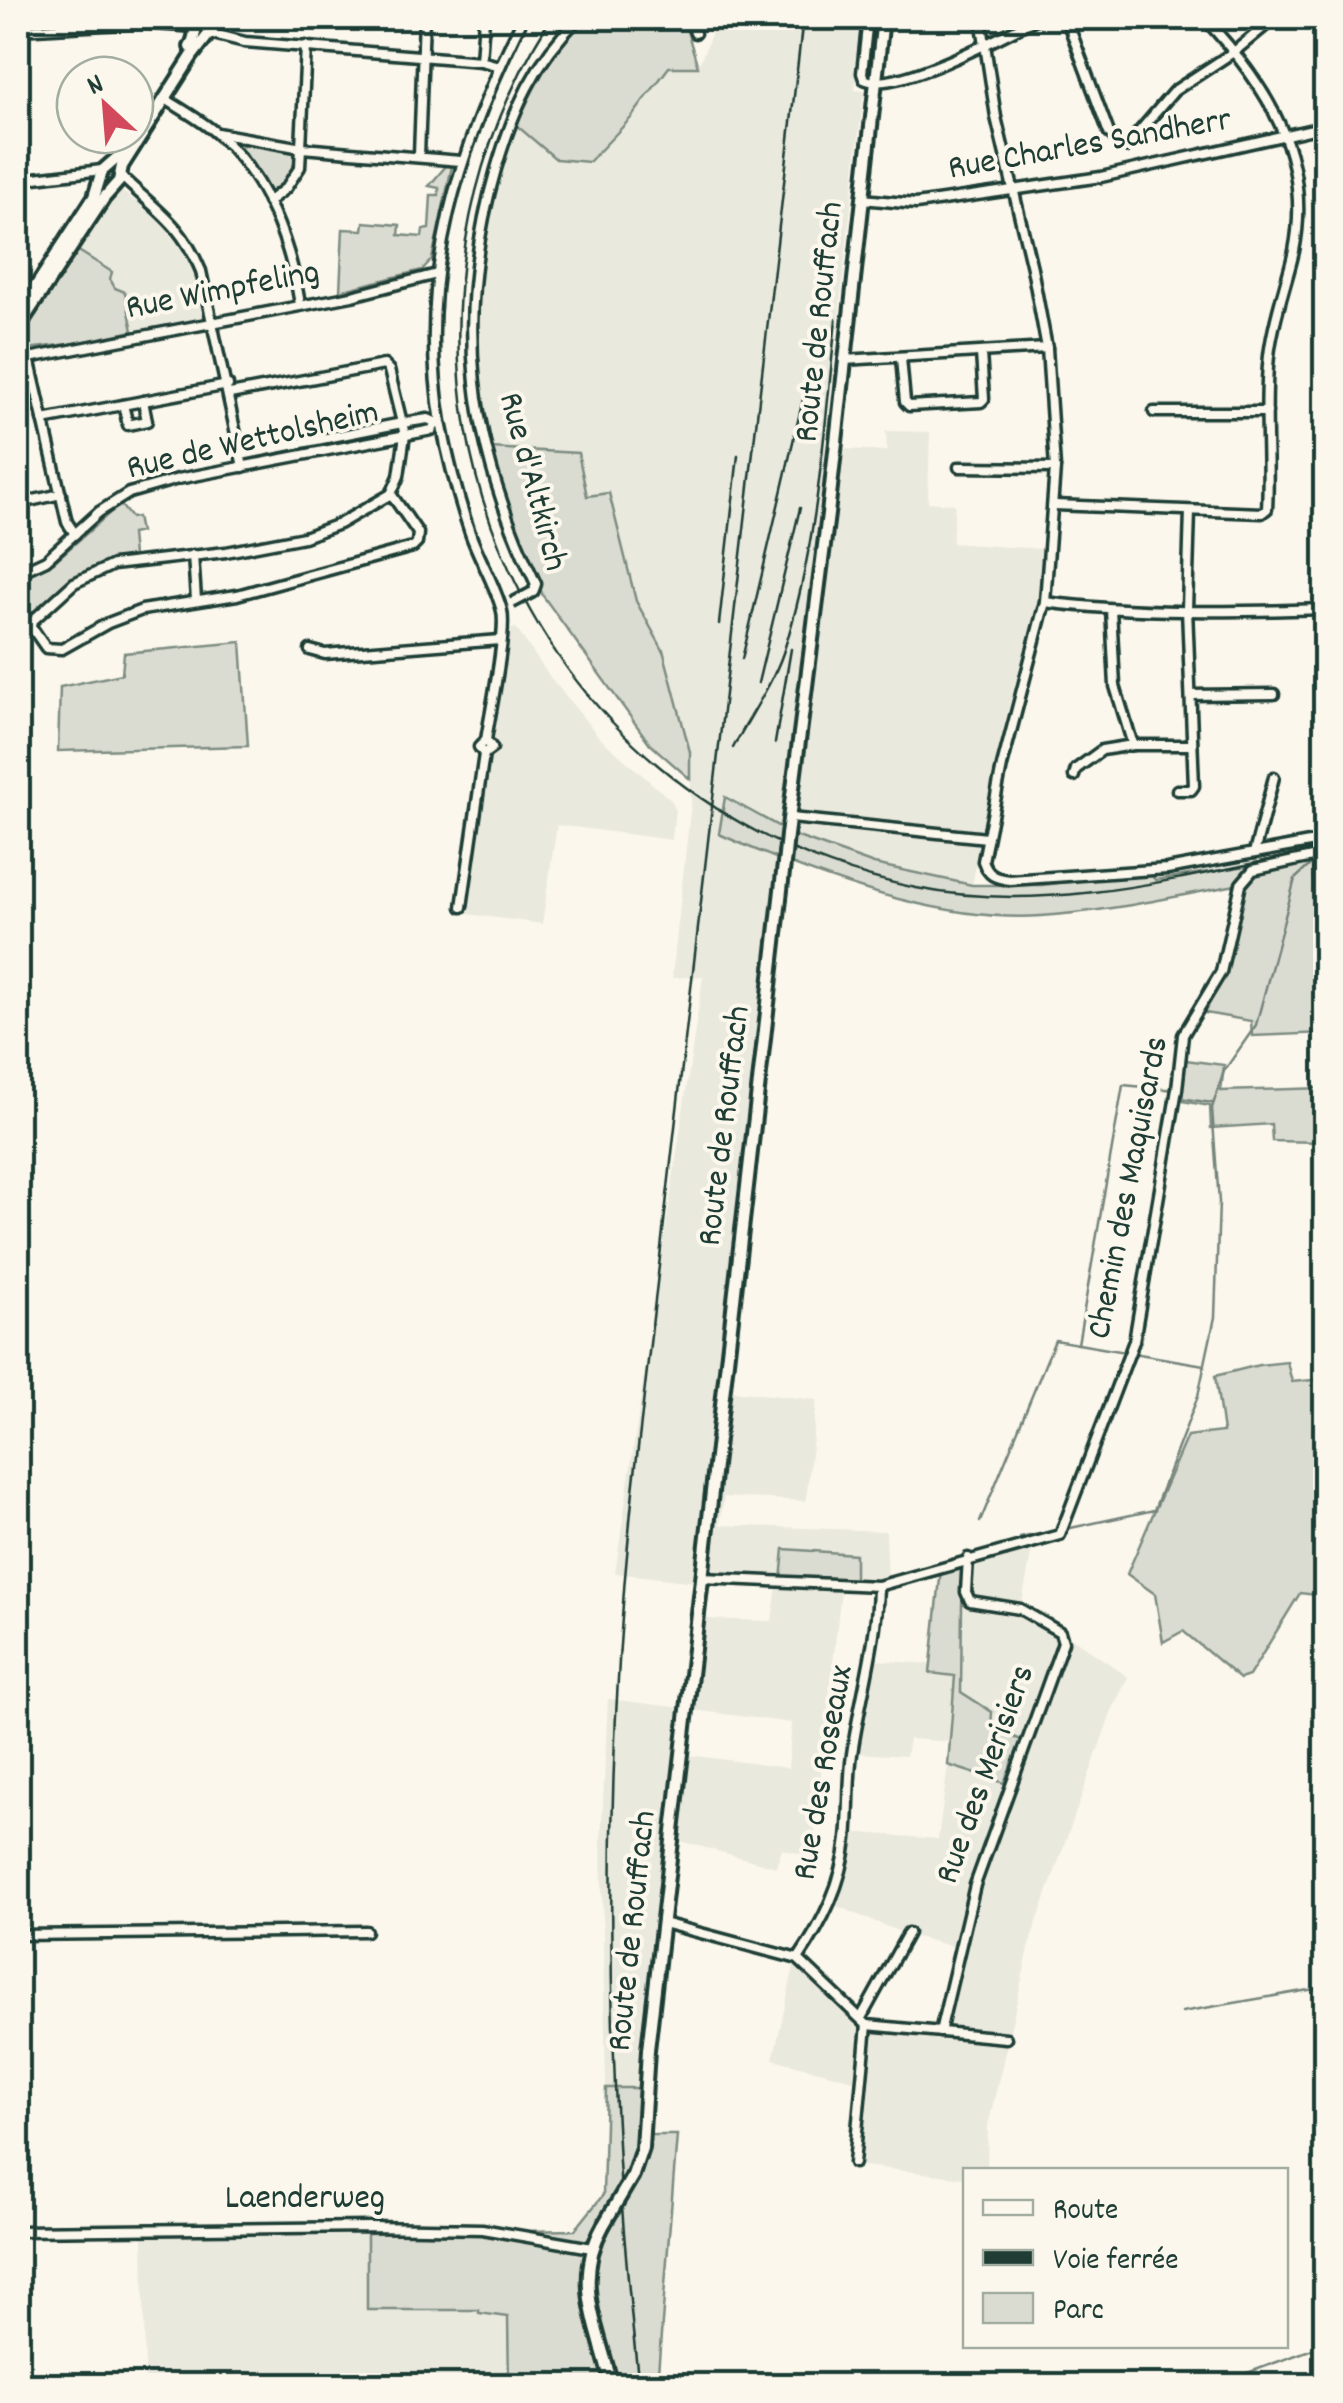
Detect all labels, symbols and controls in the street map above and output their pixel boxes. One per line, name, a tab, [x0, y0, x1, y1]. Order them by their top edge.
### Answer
north arrow	[55, 55, 155, 155]
text: N	[81, 66, 111, 108]
street label: Rue Charles Sandherr	[945, 96, 1235, 196]
street label: Route de Rouffach	[784, 199, 858, 445]
street label: Rue Wimpfeling	[122, 249, 324, 335]
street label: Rue d'Altkirch	[483, 387, 579, 577]
street label: Rue de Wettolsheim	[122, 389, 384, 495]
street label: Route de Rouffach	[686, 1003, 766, 1249]
street label: Chemin des Maquisards	[1076, 1032, 1184, 1344]
street label: Rue des Merisiers	[924, 1659, 1050, 1891]
street label: Rue des Roseaux	[782, 1662, 868, 1884]
street label: Route de Rouffach	[597, 1808, 671, 2054]
legend	[963, 2168, 1288, 2348]
street label: Laenderweg	[225, 2175, 385, 2225]
text: Route	[1053, 2191, 1118, 2234]
text: Voie ferrée	[1053, 2241, 1179, 2284]
text: Parc	[1053, 2291, 1104, 2334]

